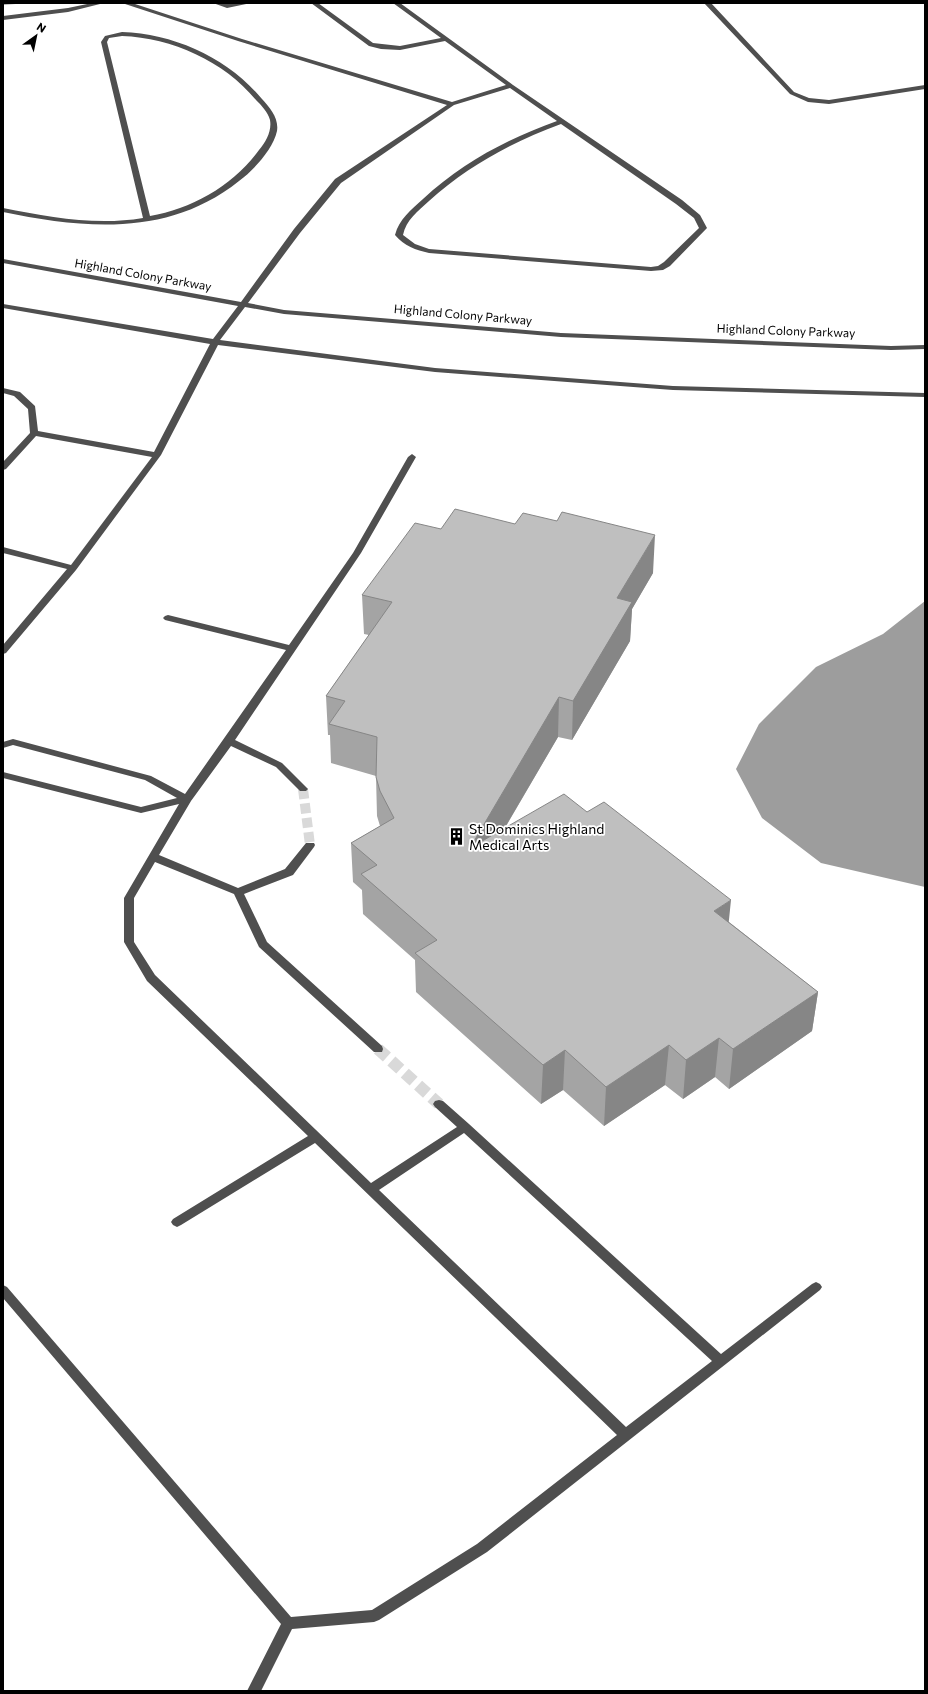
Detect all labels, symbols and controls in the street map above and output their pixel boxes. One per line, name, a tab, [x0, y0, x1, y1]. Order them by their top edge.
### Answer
north arrow	[16, 16, 56, 56]
text: N	[35, 19, 49, 35]
street label: Highland Colony Parkway	[74, 255, 213, 293]
street label: Highland Colony Parkway	[393, 301, 533, 327]
street label: Highland Colony Parkway	[716, 321, 856, 339]
place label: St Dominics Highland Medical Arts	[469, 820, 604, 853]
building icon: St Dominics Highland Medical Arts	[446, 827, 466, 847]

